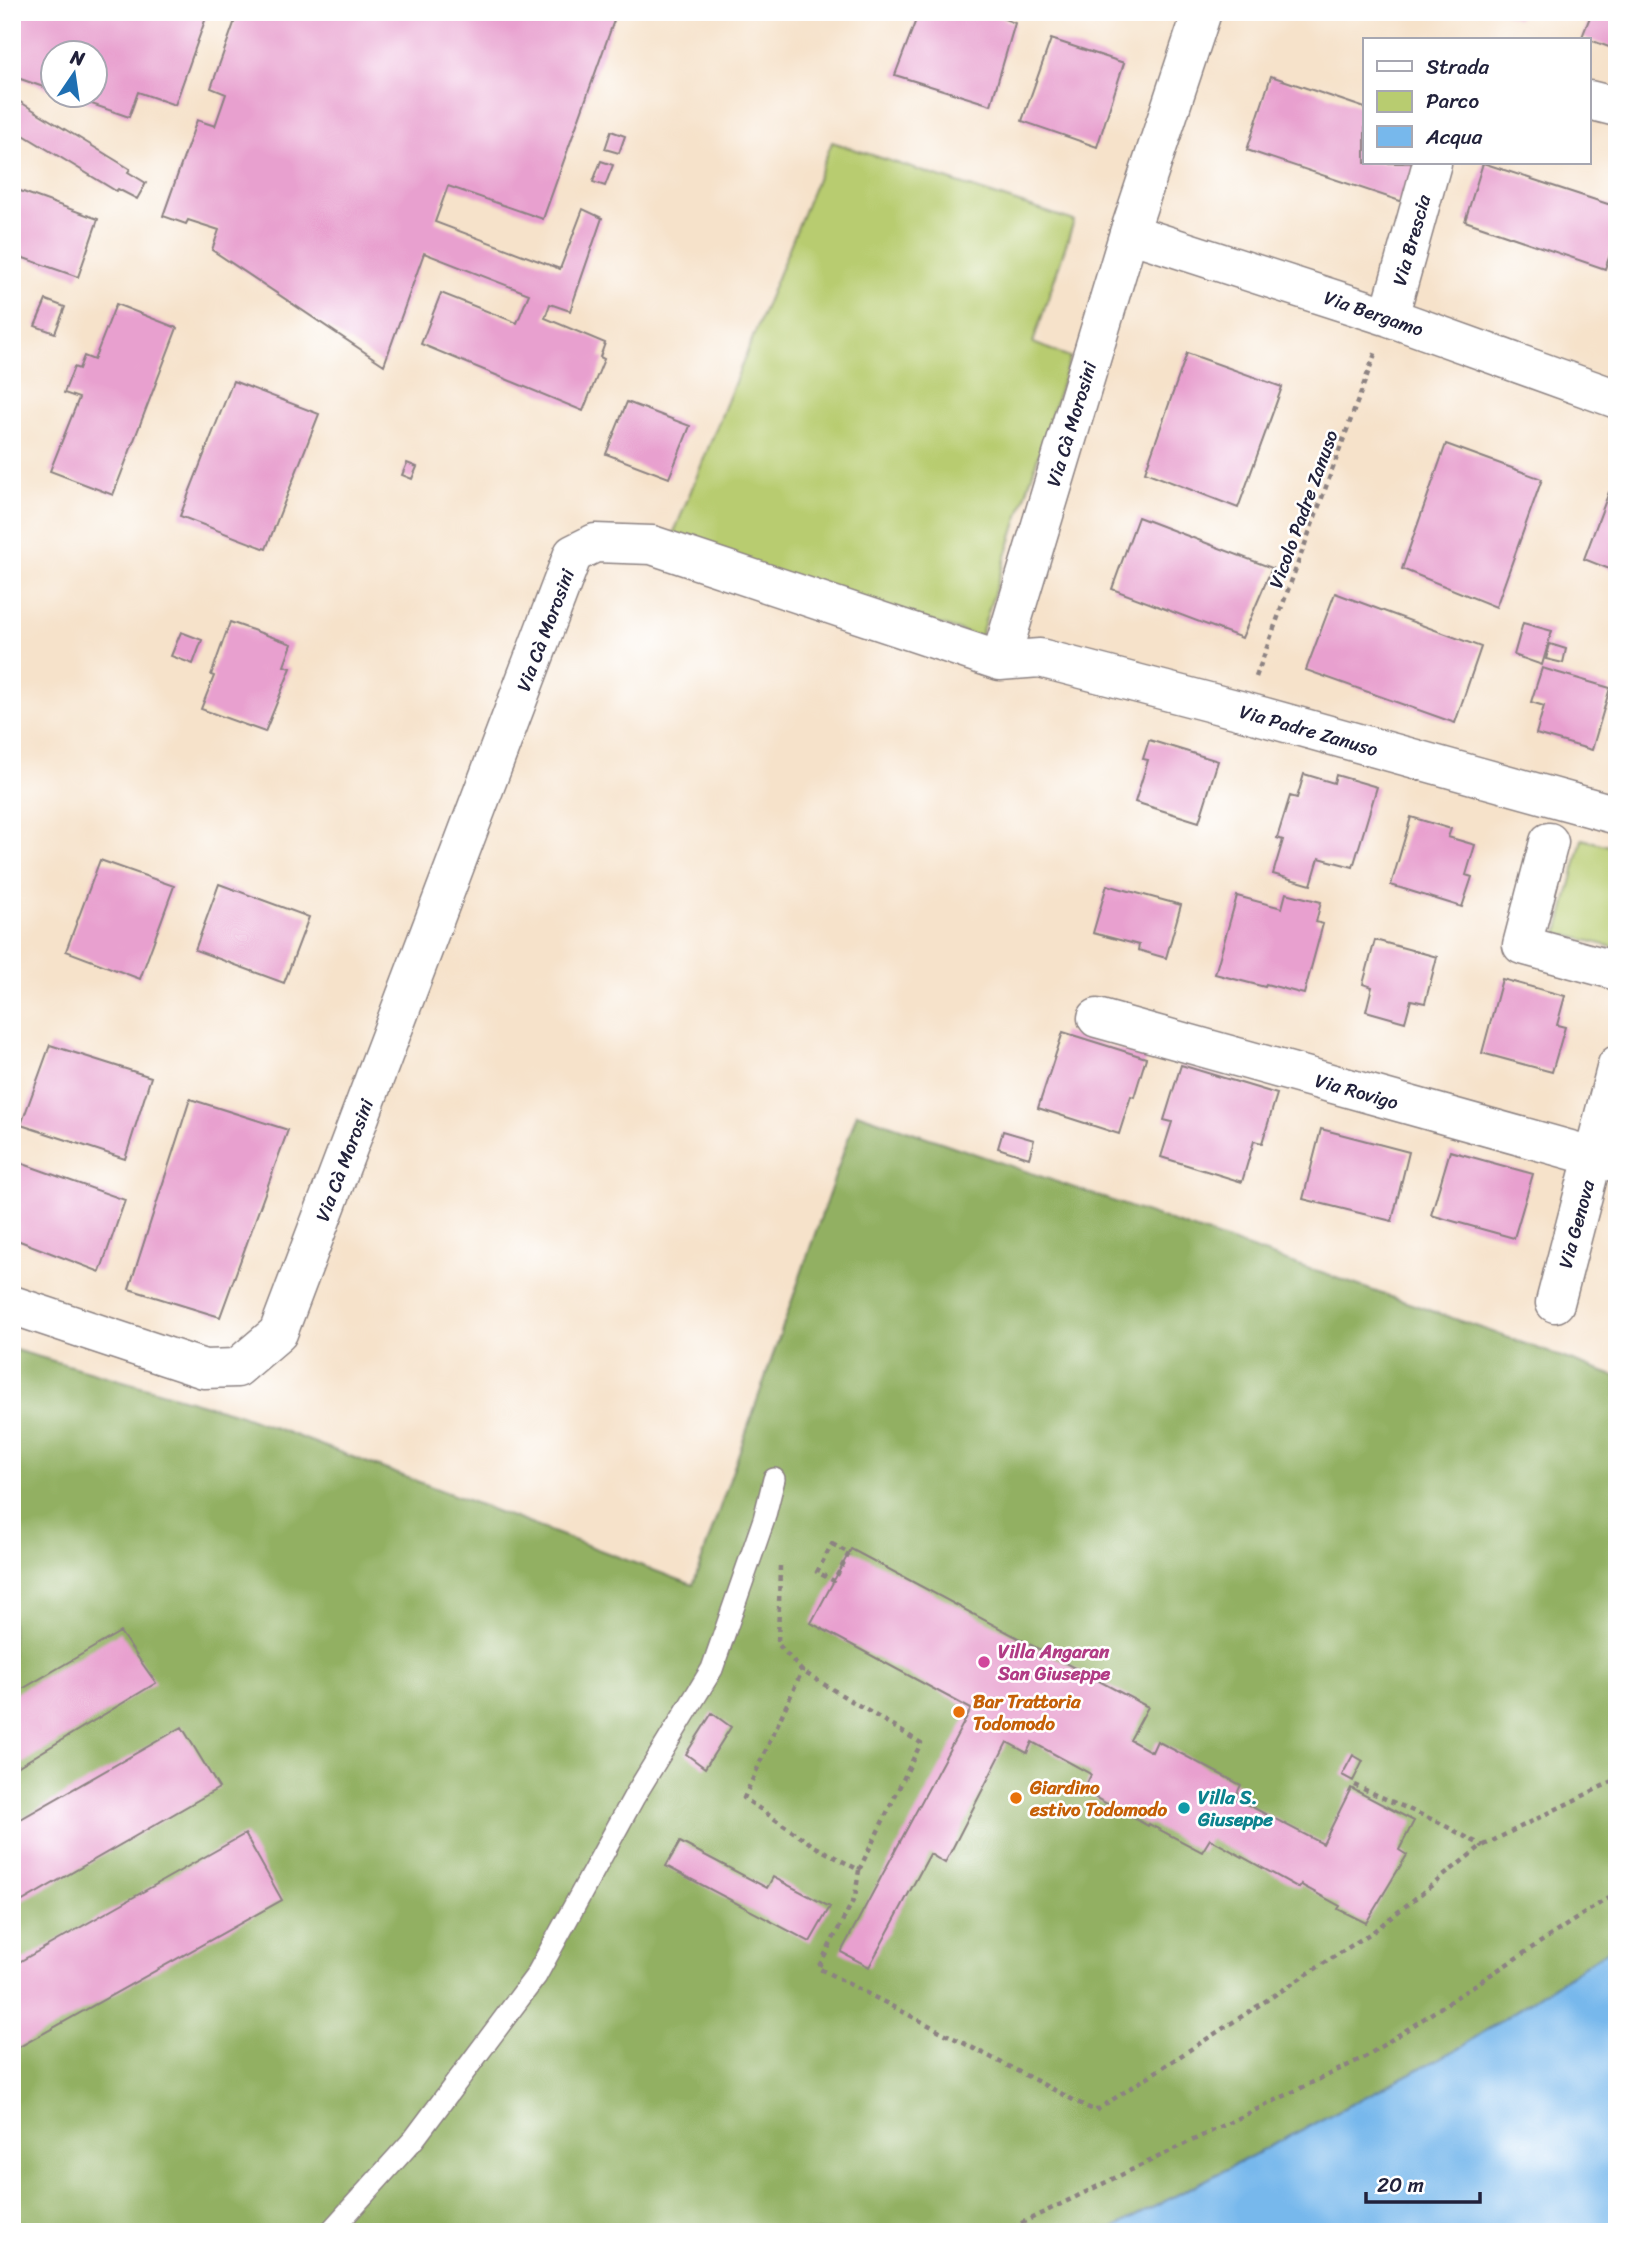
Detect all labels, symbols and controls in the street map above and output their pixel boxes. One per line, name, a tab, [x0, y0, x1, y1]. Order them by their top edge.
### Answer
north arrow	[38, 38, 108, 108]
legend	[1363, 38, 1590, 164]
text: N	[67, 40, 89, 76]
text: Strada	[1426, 48, 1490, 86]
text: Parco	[1426, 82, 1479, 120]
text: Acqua	[1425, 118, 1483, 156]
street label: Via Brescia	[1383, 190, 1440, 289]
street label: Via Bergamo	[1320, 281, 1428, 346]
street label: Via Cà Morosini	[1037, 357, 1106, 491]
street label: Vicolo Padre Zanuso	[1260, 425, 1348, 593]
street label: Via Cà Morosini	[507, 563, 584, 696]
street label: Via Padre Zanuso	[1236, 695, 1382, 766]
street label: Via Rovigo	[1311, 1064, 1403, 1119]
street label: Via Cà Morosini	[306, 1093, 383, 1226]
street label: Via Genova	[1549, 1176, 1604, 1272]
place label: Villa Angaran San Giuseppe	[997, 1635, 1110, 1690]
marker: Villa Angaran San Giuseppe	[976, 1654, 992, 1670]
place label: Bar Trattoria Todomodo	[973, 1685, 1081, 1740]
marker: Bar Trattoria Todomodo	[951, 1704, 967, 1720]
place label: Giardino estivo Todomodo	[1029, 1771, 1167, 1826]
place label: Villa S. Giuseppe	[1197, 1781, 1273, 1836]
marker: Giardino estivo Todomodo	[1008, 1790, 1024, 1806]
marker: Villa S. Giuseppe	[1176, 1800, 1192, 1816]
scale bar	[1366, 2160, 1480, 2204]
text: 20 m	[1377, 2166, 1424, 2204]

